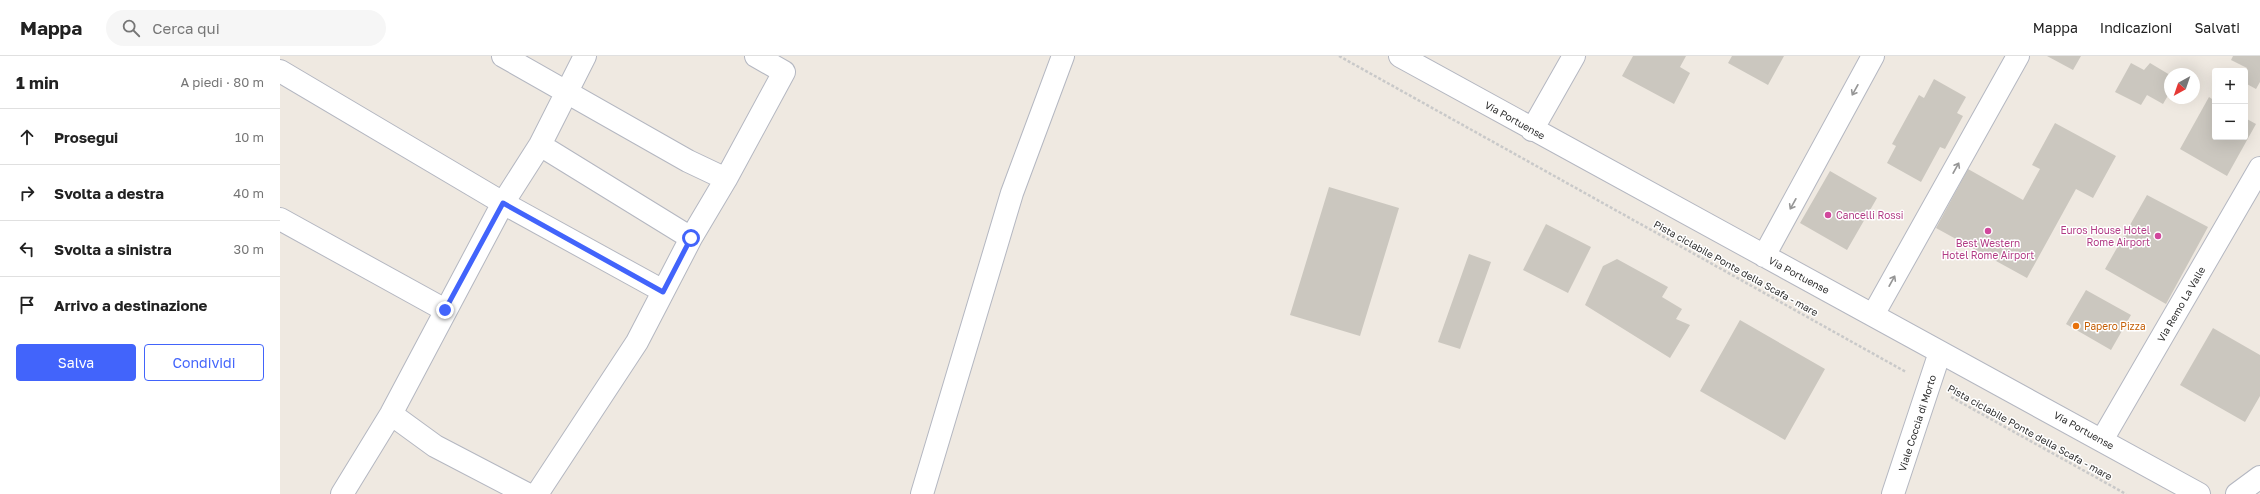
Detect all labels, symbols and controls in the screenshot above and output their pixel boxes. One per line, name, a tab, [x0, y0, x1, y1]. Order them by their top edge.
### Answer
search box	[106, 10, 386, 46]
text: Mappa	[20, 16, 82, 39]
icon: search	[120, 17, 142, 39]
text: Cerca qui	[152, 19, 220, 37]
text: Mappa	[2033, 19, 2078, 36]
text: Indicazioni	[2100, 19, 2172, 36]
text: Salvati	[2194, 19, 2240, 36]
north arrow	[2164, 68, 2200, 104]
map controls	[2212, 68, 2248, 140]
button: +	[2212, 68, 2248, 104]
text: 1 min	[16, 72, 59, 93]
text: A piedi · 80 m	[180, 74, 264, 90]
one-way arrow	[1850, 84, 1858, 96]
street label: Via Portuense	[1483, 98, 1547, 142]
button: −	[2212, 104, 2248, 140]
icon: ahead	[16, 126, 38, 148]
text: Prosegui	[54, 128, 118, 146]
text: 10 m	[235, 129, 264, 145]
one-way arrow	[1953, 162, 1960, 174]
icon: right	[16, 182, 38, 204]
text: Svolta a destra	[54, 184, 164, 202]
text: 40 m	[233, 185, 264, 201]
one-way arrow	[1788, 198, 1796, 210]
place label: Cancelli Rossi	[1836, 209, 1903, 221]
marker: Cancelli Rossi	[1823, 210, 1833, 220]
street label: Pista ciclabile Ponte della Scafa - mare	[1652, 218, 1820, 318]
place label: Euros House Hotel Rome Airport	[2060, 224, 2150, 248]
marker: Best Western Hotel Rome Airport	[1983, 226, 1993, 236]
route start	[682, 229, 700, 247]
marker: Euros House Hotel Rome Airport	[2153, 231, 2163, 241]
place label: Best Western Hotel Rome Airport	[1942, 237, 2034, 261]
icon: left	[16, 238, 38, 260]
text: Svolta a sinistra	[54, 240, 172, 258]
text: 30 m	[234, 241, 264, 257]
street label: Via Portuense	[1767, 254, 1832, 296]
street label: Via Remo La Valle	[2155, 264, 2208, 344]
one-way arrow	[1889, 275, 1896, 287]
icon: arrive	[16, 294, 38, 316]
text: Arrivo a destinazione	[54, 296, 207, 314]
route end	[436, 301, 454, 319]
place label: Papero Pizza	[2084, 320, 2146, 332]
marker: Papero Pizza	[2071, 321, 2081, 331]
button: Salva	[16, 344, 136, 381]
button: Condividi	[144, 344, 264, 381]
street label: Viale Coccia di Morto	[1896, 373, 1938, 473]
street label: Pista ciclabile Ponte della Scafa - mare	[1946, 382, 2114, 482]
street label: Via Portuense	[2052, 408, 2116, 452]

